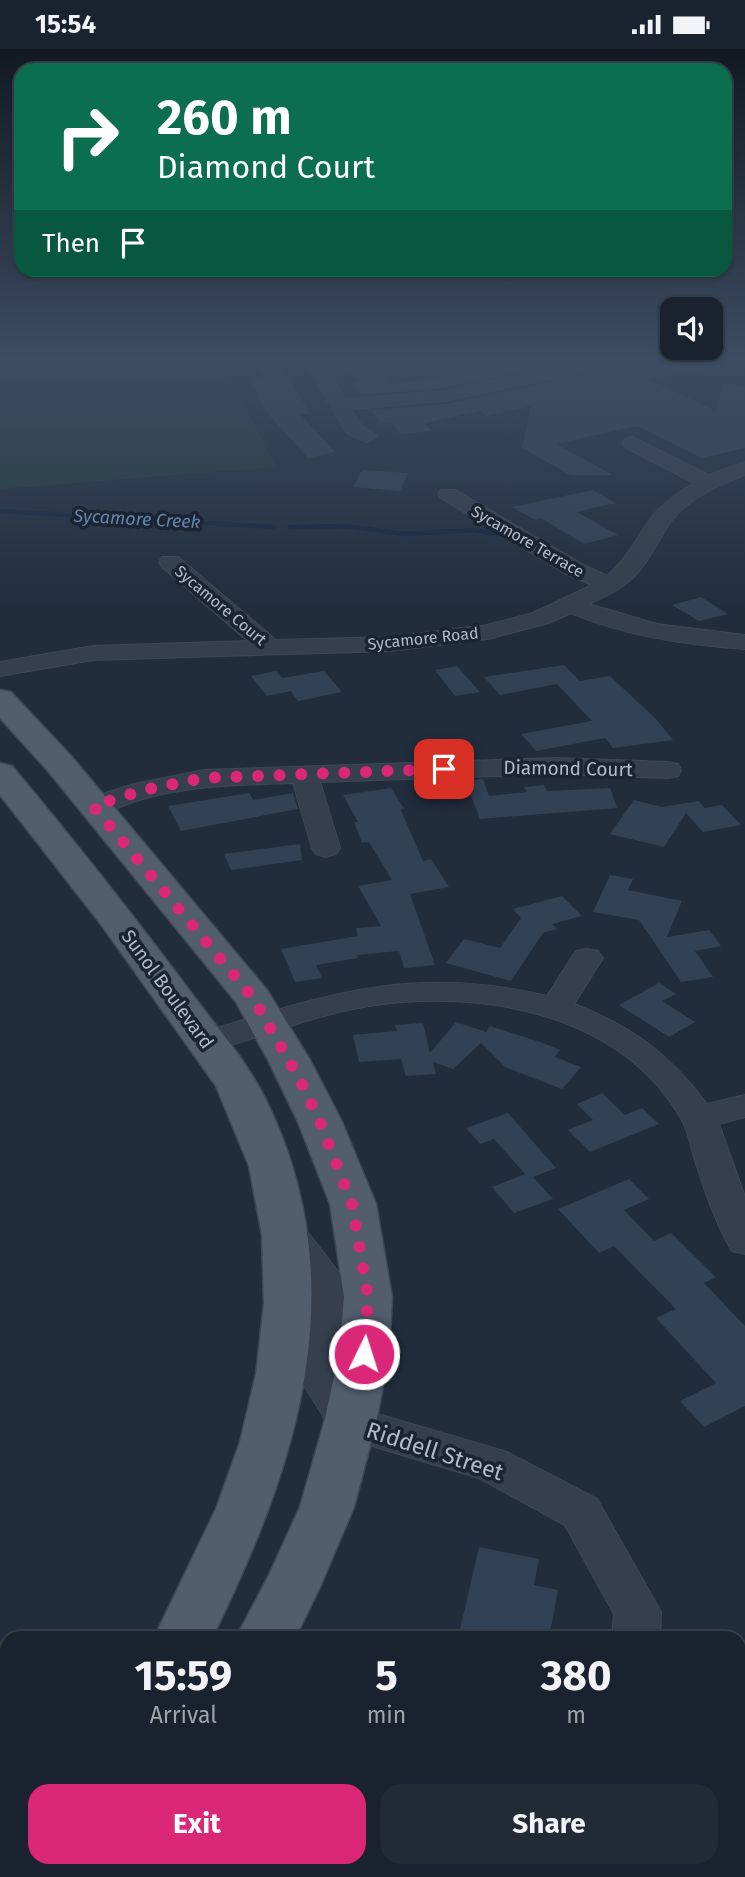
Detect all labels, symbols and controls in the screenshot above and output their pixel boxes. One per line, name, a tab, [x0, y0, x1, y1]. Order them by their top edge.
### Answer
text: 15:54	[35, 9, 96, 40]
text: 260 m	[157, 88, 292, 147]
icon: right	[42, 91, 133, 182]
text: Diamond Court	[157, 148, 375, 186]
icon: arrive	[114, 224, 152, 262]
text: Then	[42, 228, 100, 259]
map controls	[660, 297, 723, 360]
button: sound	[660, 297, 723, 360]
street label: Sycamore Terrace	[468, 501, 587, 581]
water label: Sycamore Creek	[72, 505, 201, 533]
street label: Sycamore Court	[171, 562, 270, 649]
street label: Sycamore Road	[367, 623, 479, 654]
pin	[414, 739, 474, 799]
icon: arrive	[425, 750, 463, 788]
street label: Diamond Court	[503, 756, 633, 781]
street label: Sunol Boulevard	[117, 925, 218, 1053]
position arrow	[327, 1317, 401, 1391]
street label: Riddell Street	[363, 1416, 508, 1487]
text: 15:59	[134, 1651, 232, 1701]
text: 5	[375, 1651, 398, 1701]
text: 380	[541, 1651, 612, 1701]
text: Arrival	[150, 1701, 217, 1729]
text: min	[367, 1701, 406, 1729]
text: m	[566, 1701, 586, 1729]
button: Exit	[28, 1784, 366, 1864]
button: Share	[380, 1784, 718, 1864]

